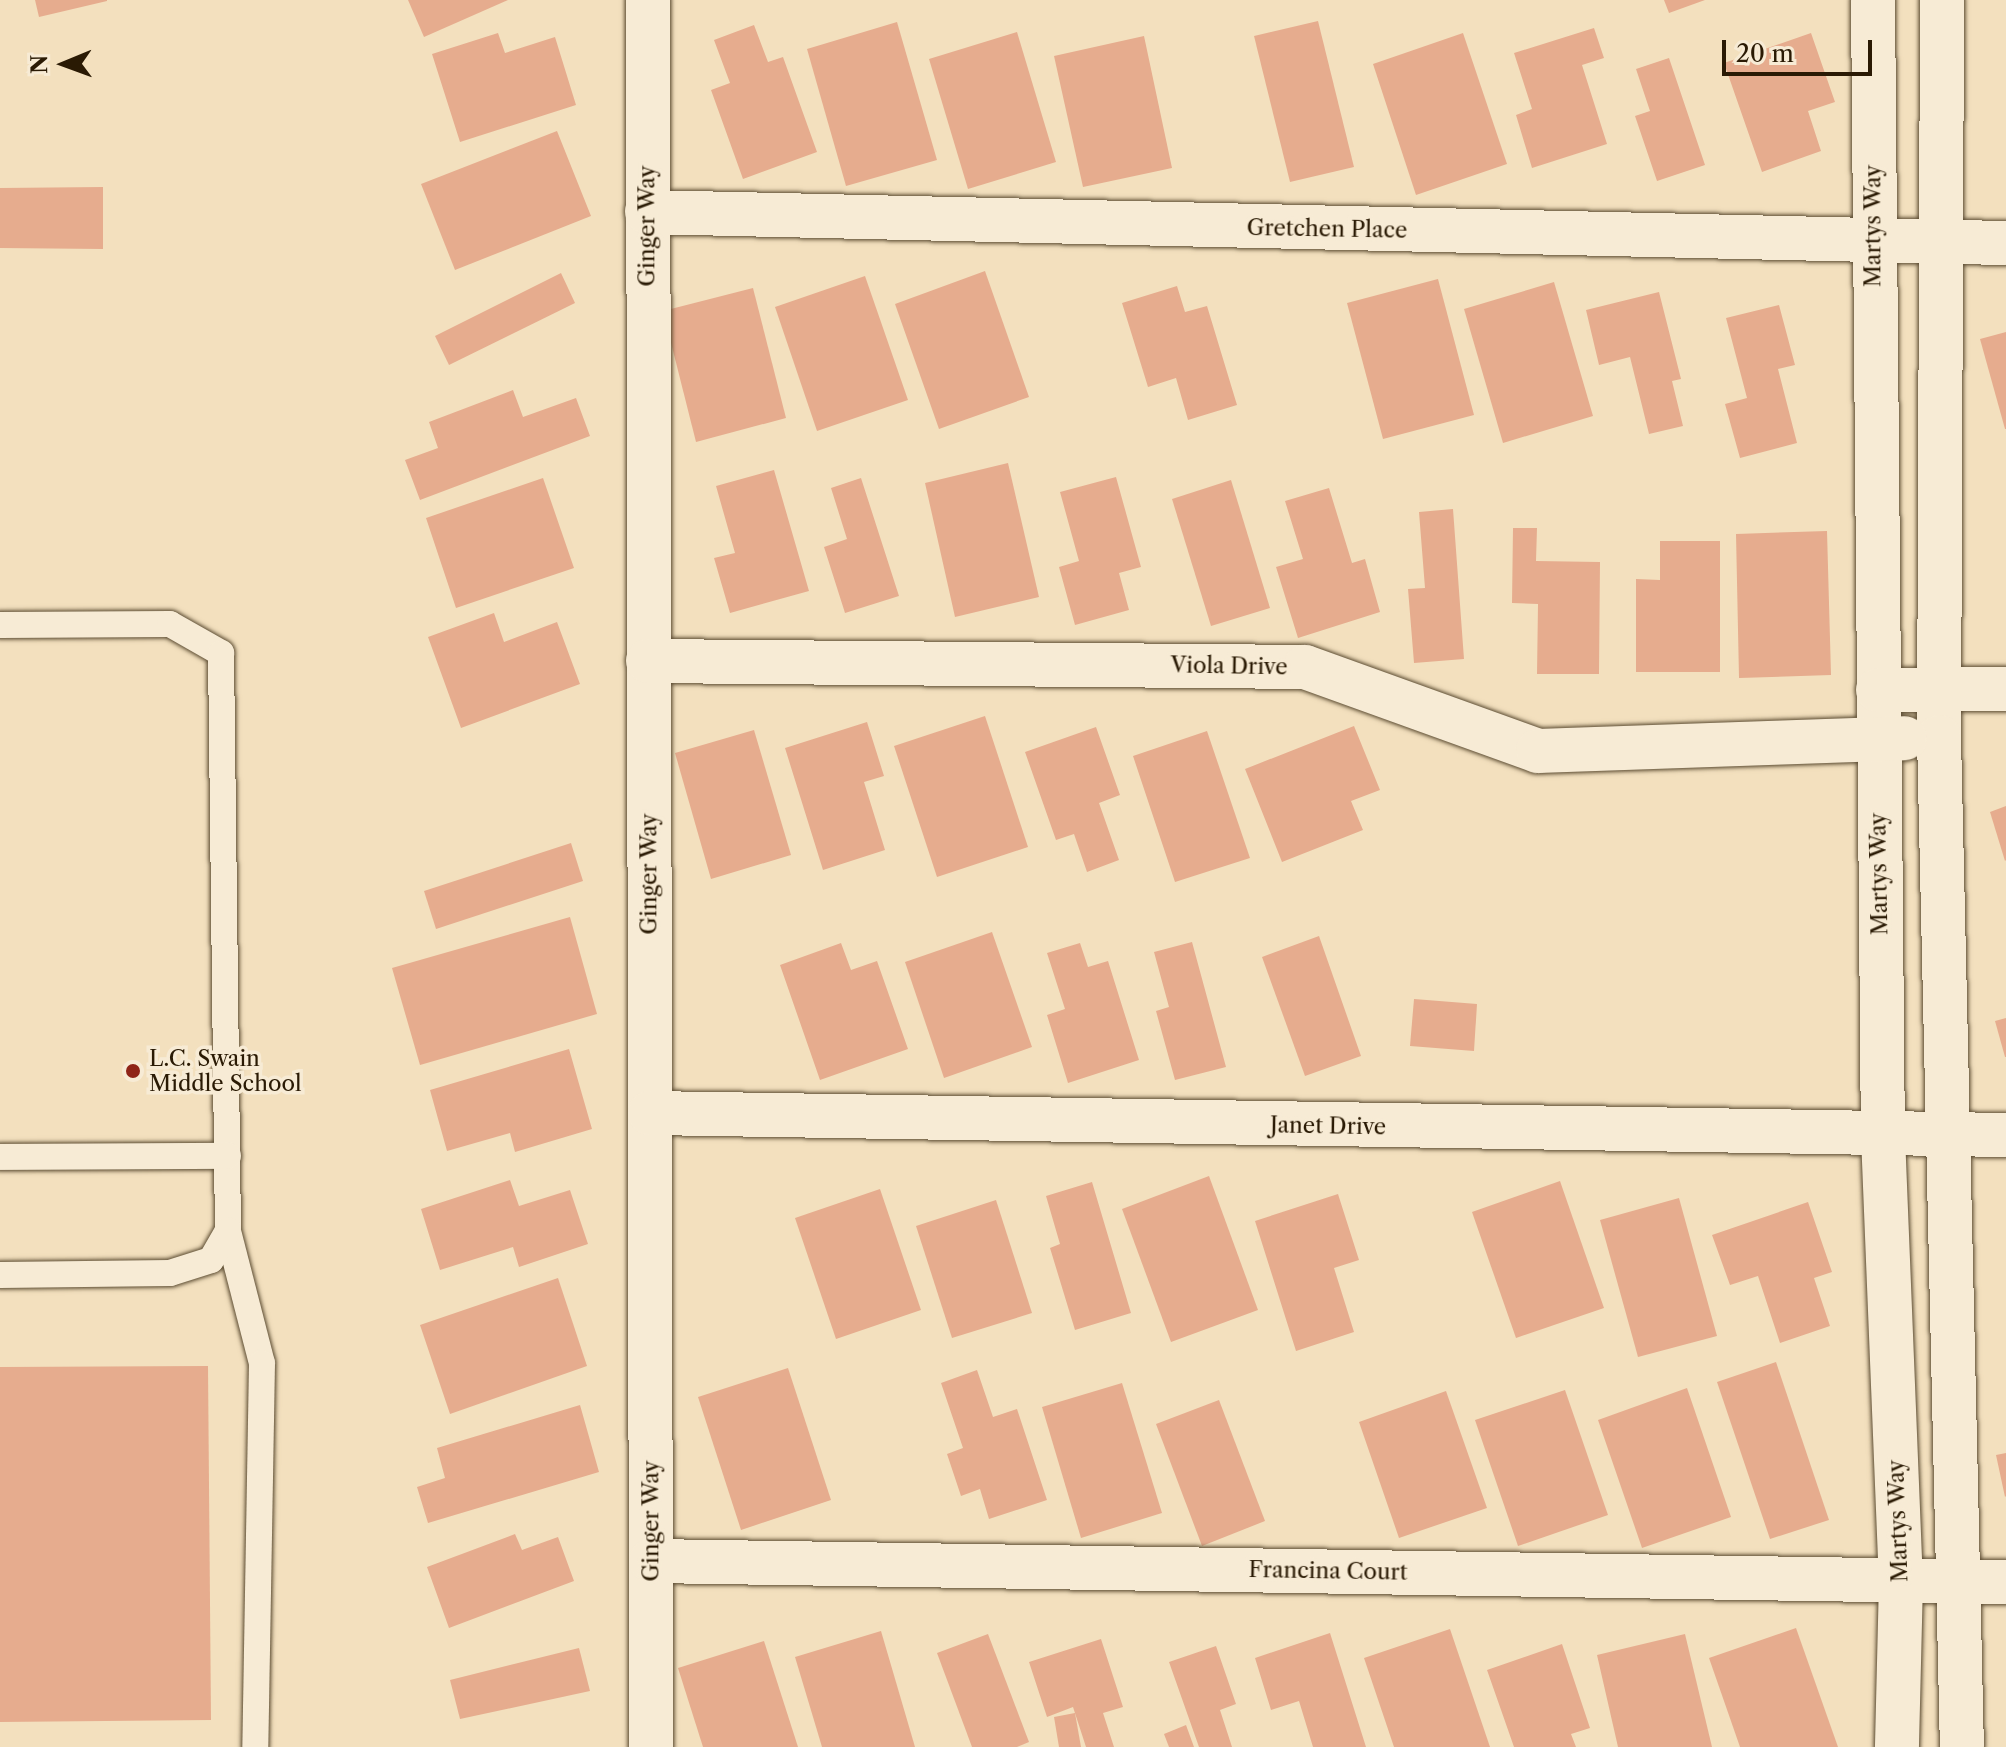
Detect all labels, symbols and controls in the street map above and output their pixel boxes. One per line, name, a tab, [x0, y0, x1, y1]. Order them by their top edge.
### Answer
north arrow	[24, 24, 104, 104]
scale bar	[1726, 24, 1876, 74]
text: 20 m	[1736, 39, 1794, 68]
text: N	[26, 55, 53, 74]
street label: Martys Way	[1860, 164, 1886, 288]
street label: Ginger Way	[634, 165, 660, 287]
street label: Gretchen Place	[1246, 214, 1408, 244]
street label: Viola Drive	[1170, 652, 1288, 680]
street label: Martys Way	[1865, 812, 1893, 936]
street label: Ginger Way	[636, 813, 662, 935]
place label: L.C. Swain Middle School	[149, 1045, 301, 1096]
marker: L.C. Swain Middle School	[124, 1062, 142, 1080]
street label: Janet Drive	[1270, 1112, 1386, 1140]
street label: Martys Way	[1883, 1459, 1913, 1583]
street label: Ginger Way	[638, 1460, 664, 1582]
street label: Francina Court	[1248, 1556, 1408, 1586]

